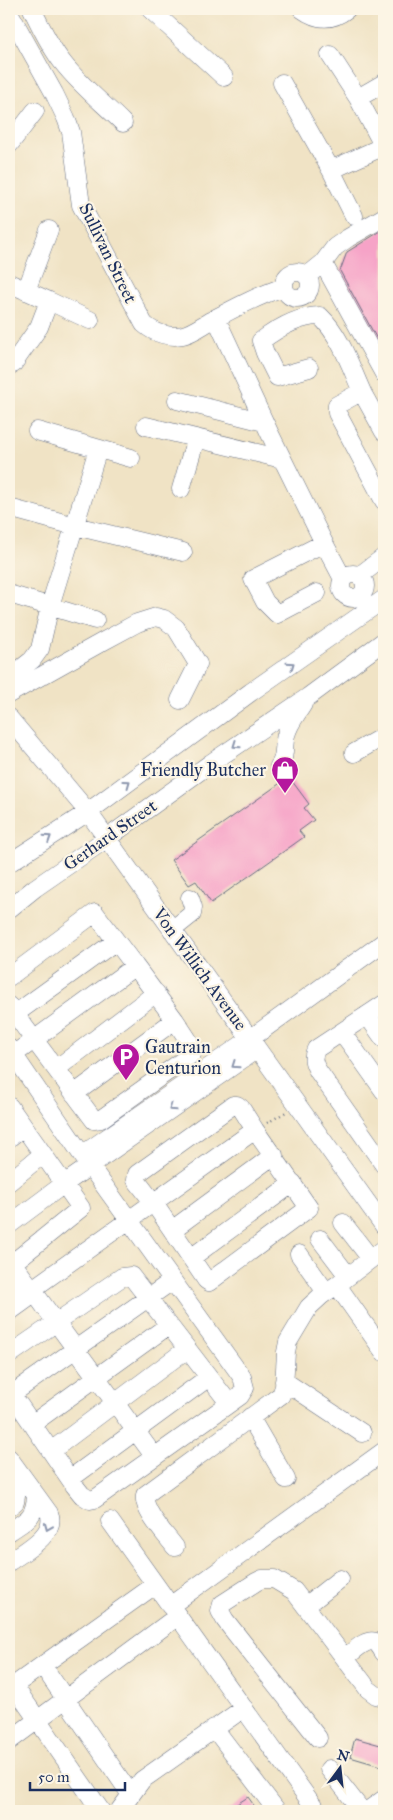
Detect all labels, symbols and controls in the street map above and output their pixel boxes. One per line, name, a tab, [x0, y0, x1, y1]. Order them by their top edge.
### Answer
street label: Sullivan Street	[74, 199, 142, 307]
one-way arrow	[285, 662, 295, 671]
one-way arrow	[232, 739, 242, 748]
shop icon: Friendly Butcher	[270, 755, 300, 794]
place label: Friendly Butcher	[140, 759, 266, 781]
one-way arrow	[121, 781, 130, 789]
street label: Gerhard Street	[59, 794, 162, 875]
one-way arrow	[43, 834, 52, 844]
street label: Von Willich Avenue	[148, 903, 252, 1035]
place label: Gautrain Centurion	[145, 1036, 221, 1079]
parking icon: Gautrain Centurion	[111, 1042, 141, 1081]
one-way arrow	[231, 1059, 241, 1068]
one-way arrow	[168, 1102, 178, 1111]
one-way arrow	[44, 1522, 54, 1531]
north arrow	[316, 1742, 366, 1792]
text: N	[335, 1746, 351, 1766]
scale bar	[30, 1760, 125, 1792]
text: 50 m	[38, 1768, 70, 1786]

